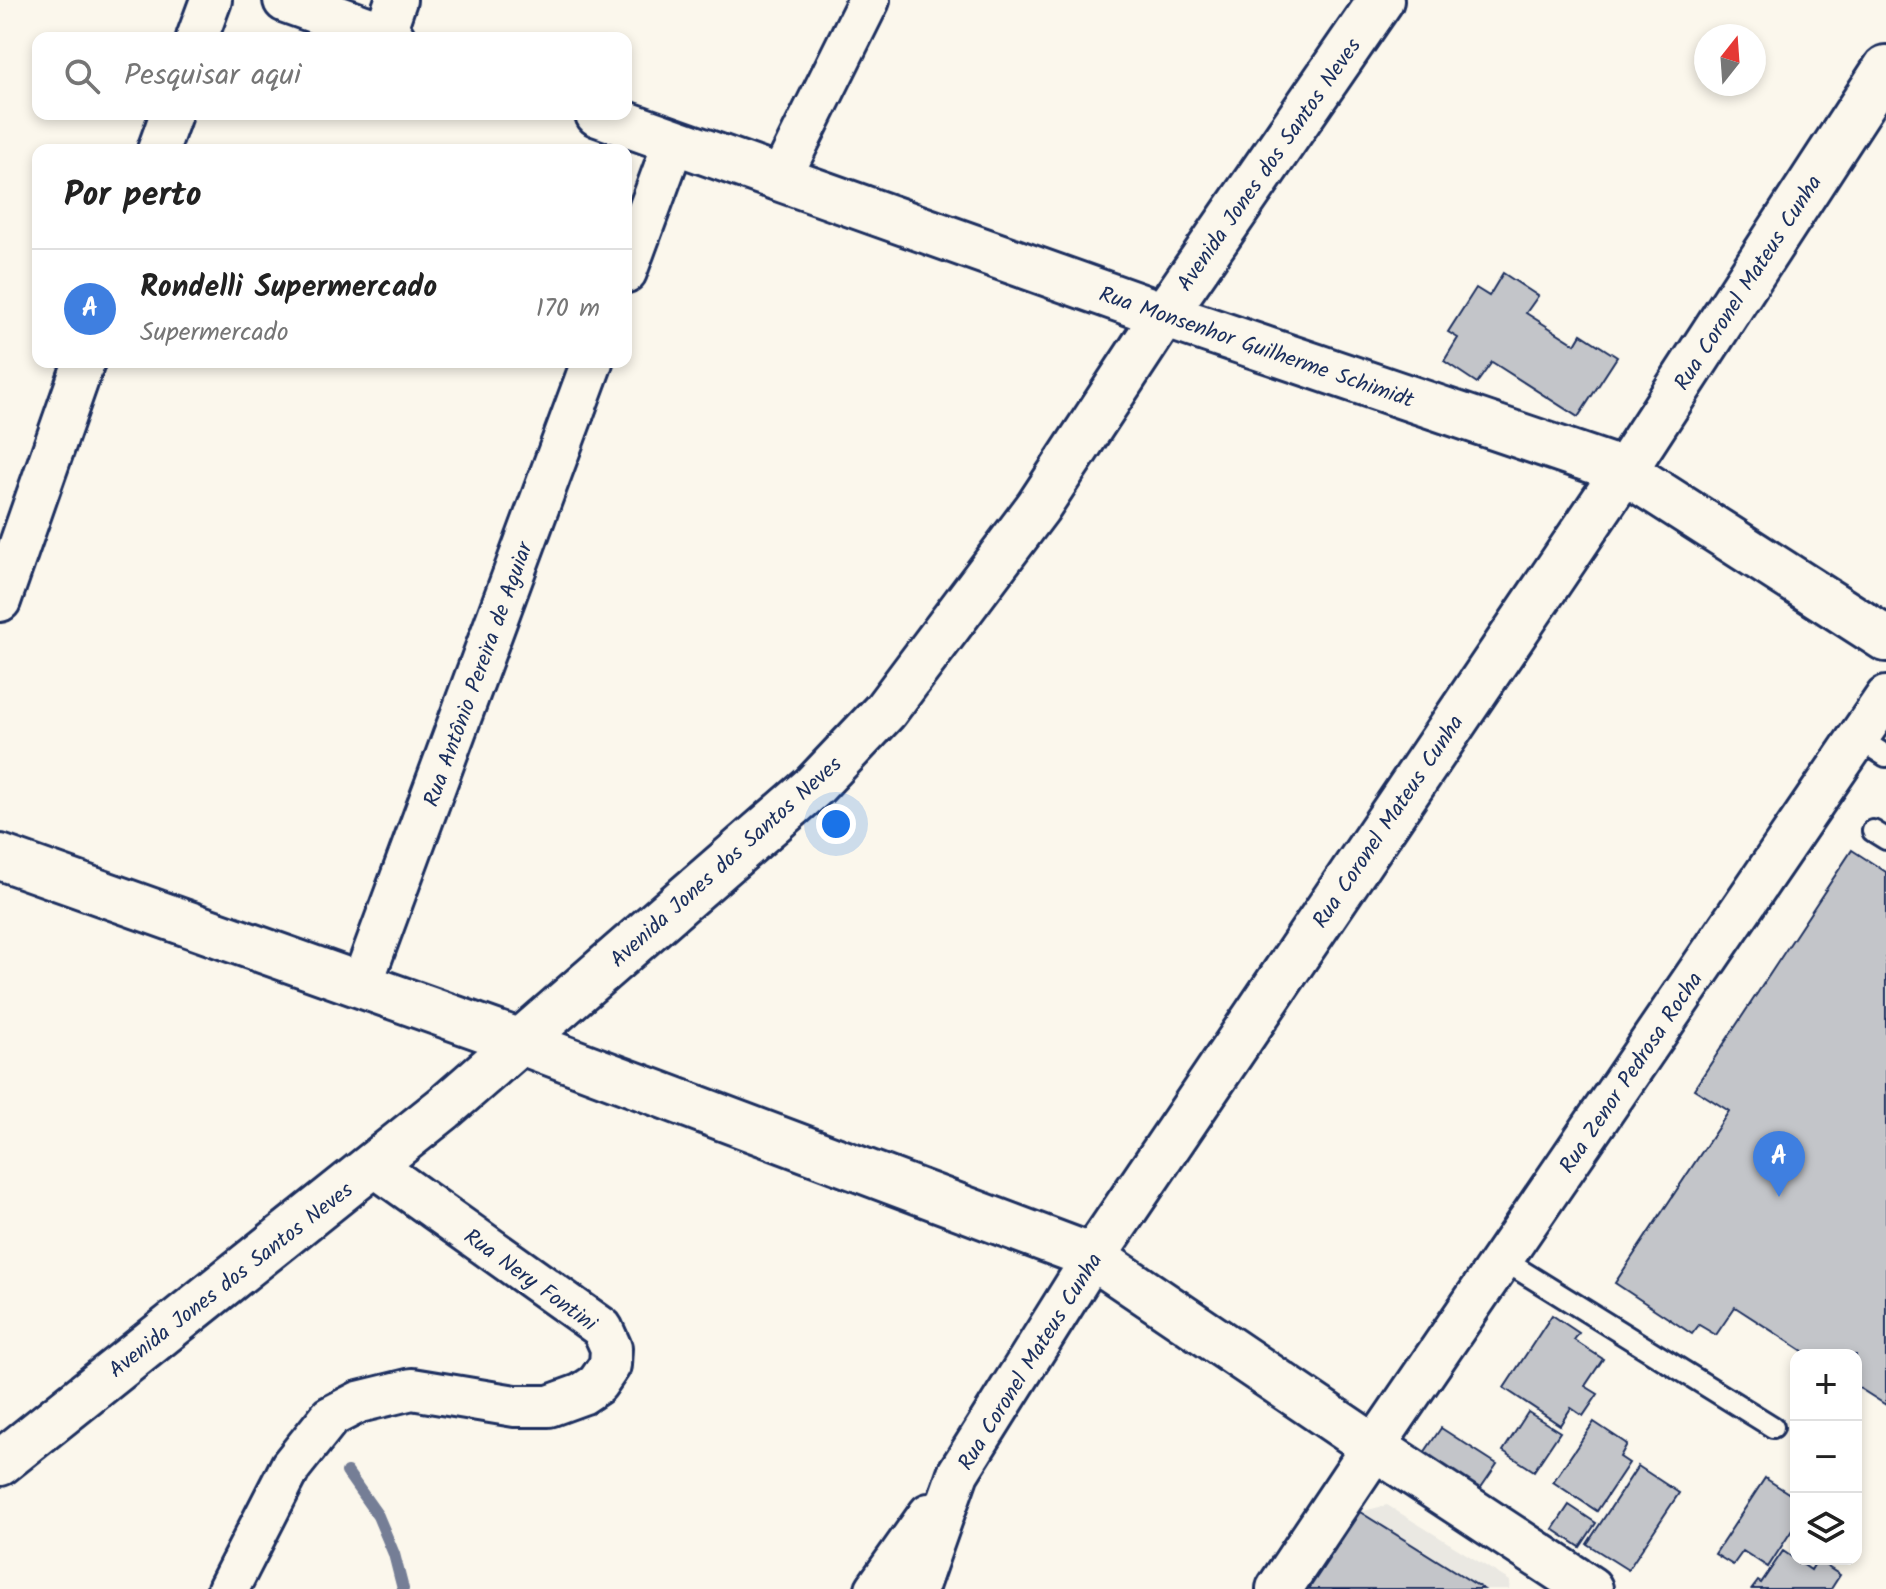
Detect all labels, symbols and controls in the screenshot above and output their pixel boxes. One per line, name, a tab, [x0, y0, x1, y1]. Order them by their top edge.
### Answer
north arrow	[1694, 24, 1766, 96]
street label: Avenida Jones dos Santos Neves	[1169, 31, 1372, 299]
search box	[32, 32, 632, 120]
text: Pesquisar aqui	[124, 52, 301, 100]
icon: search	[60, 54, 104, 98]
street label: Rua Coronel Mateus Cunha	[1666, 168, 1832, 398]
text: Por perto	[64, 169, 202, 223]
text: Rondelli Supermercado	[140, 264, 437, 312]
street label: Rua Monsenhor Guilherme Schimidt	[1094, 278, 1419, 419]
text: A	[82, 288, 98, 330]
text: 170 m	[536, 288, 600, 330]
text: Supermercado	[140, 312, 289, 354]
street label: Rua Antônio Pereira de Aguiar	[415, 536, 544, 812]
street label: Rua Coronel Mateus Cunha	[1304, 708, 1474, 936]
street label: Avenida Jones dos Santos Neves	[603, 748, 851, 977]
your location	[816, 804, 856, 844]
street label: Rua Zenor Pedrosa Rocha	[1551, 965, 1713, 1182]
pin: A	[1753, 1131, 1805, 1197]
street label: Avenida Jones dos Santos Neves	[102, 1174, 362, 1388]
street label: Rua Nery Fontini	[455, 1221, 604, 1342]
street label: Rua Coronel Mateus Cunha	[950, 1247, 1113, 1478]
map controls	[1790, 1349, 1862, 1565]
button: +	[1790, 1349, 1862, 1421]
button: −	[1790, 1421, 1862, 1493]
button: layers	[1790, 1493, 1862, 1565]

